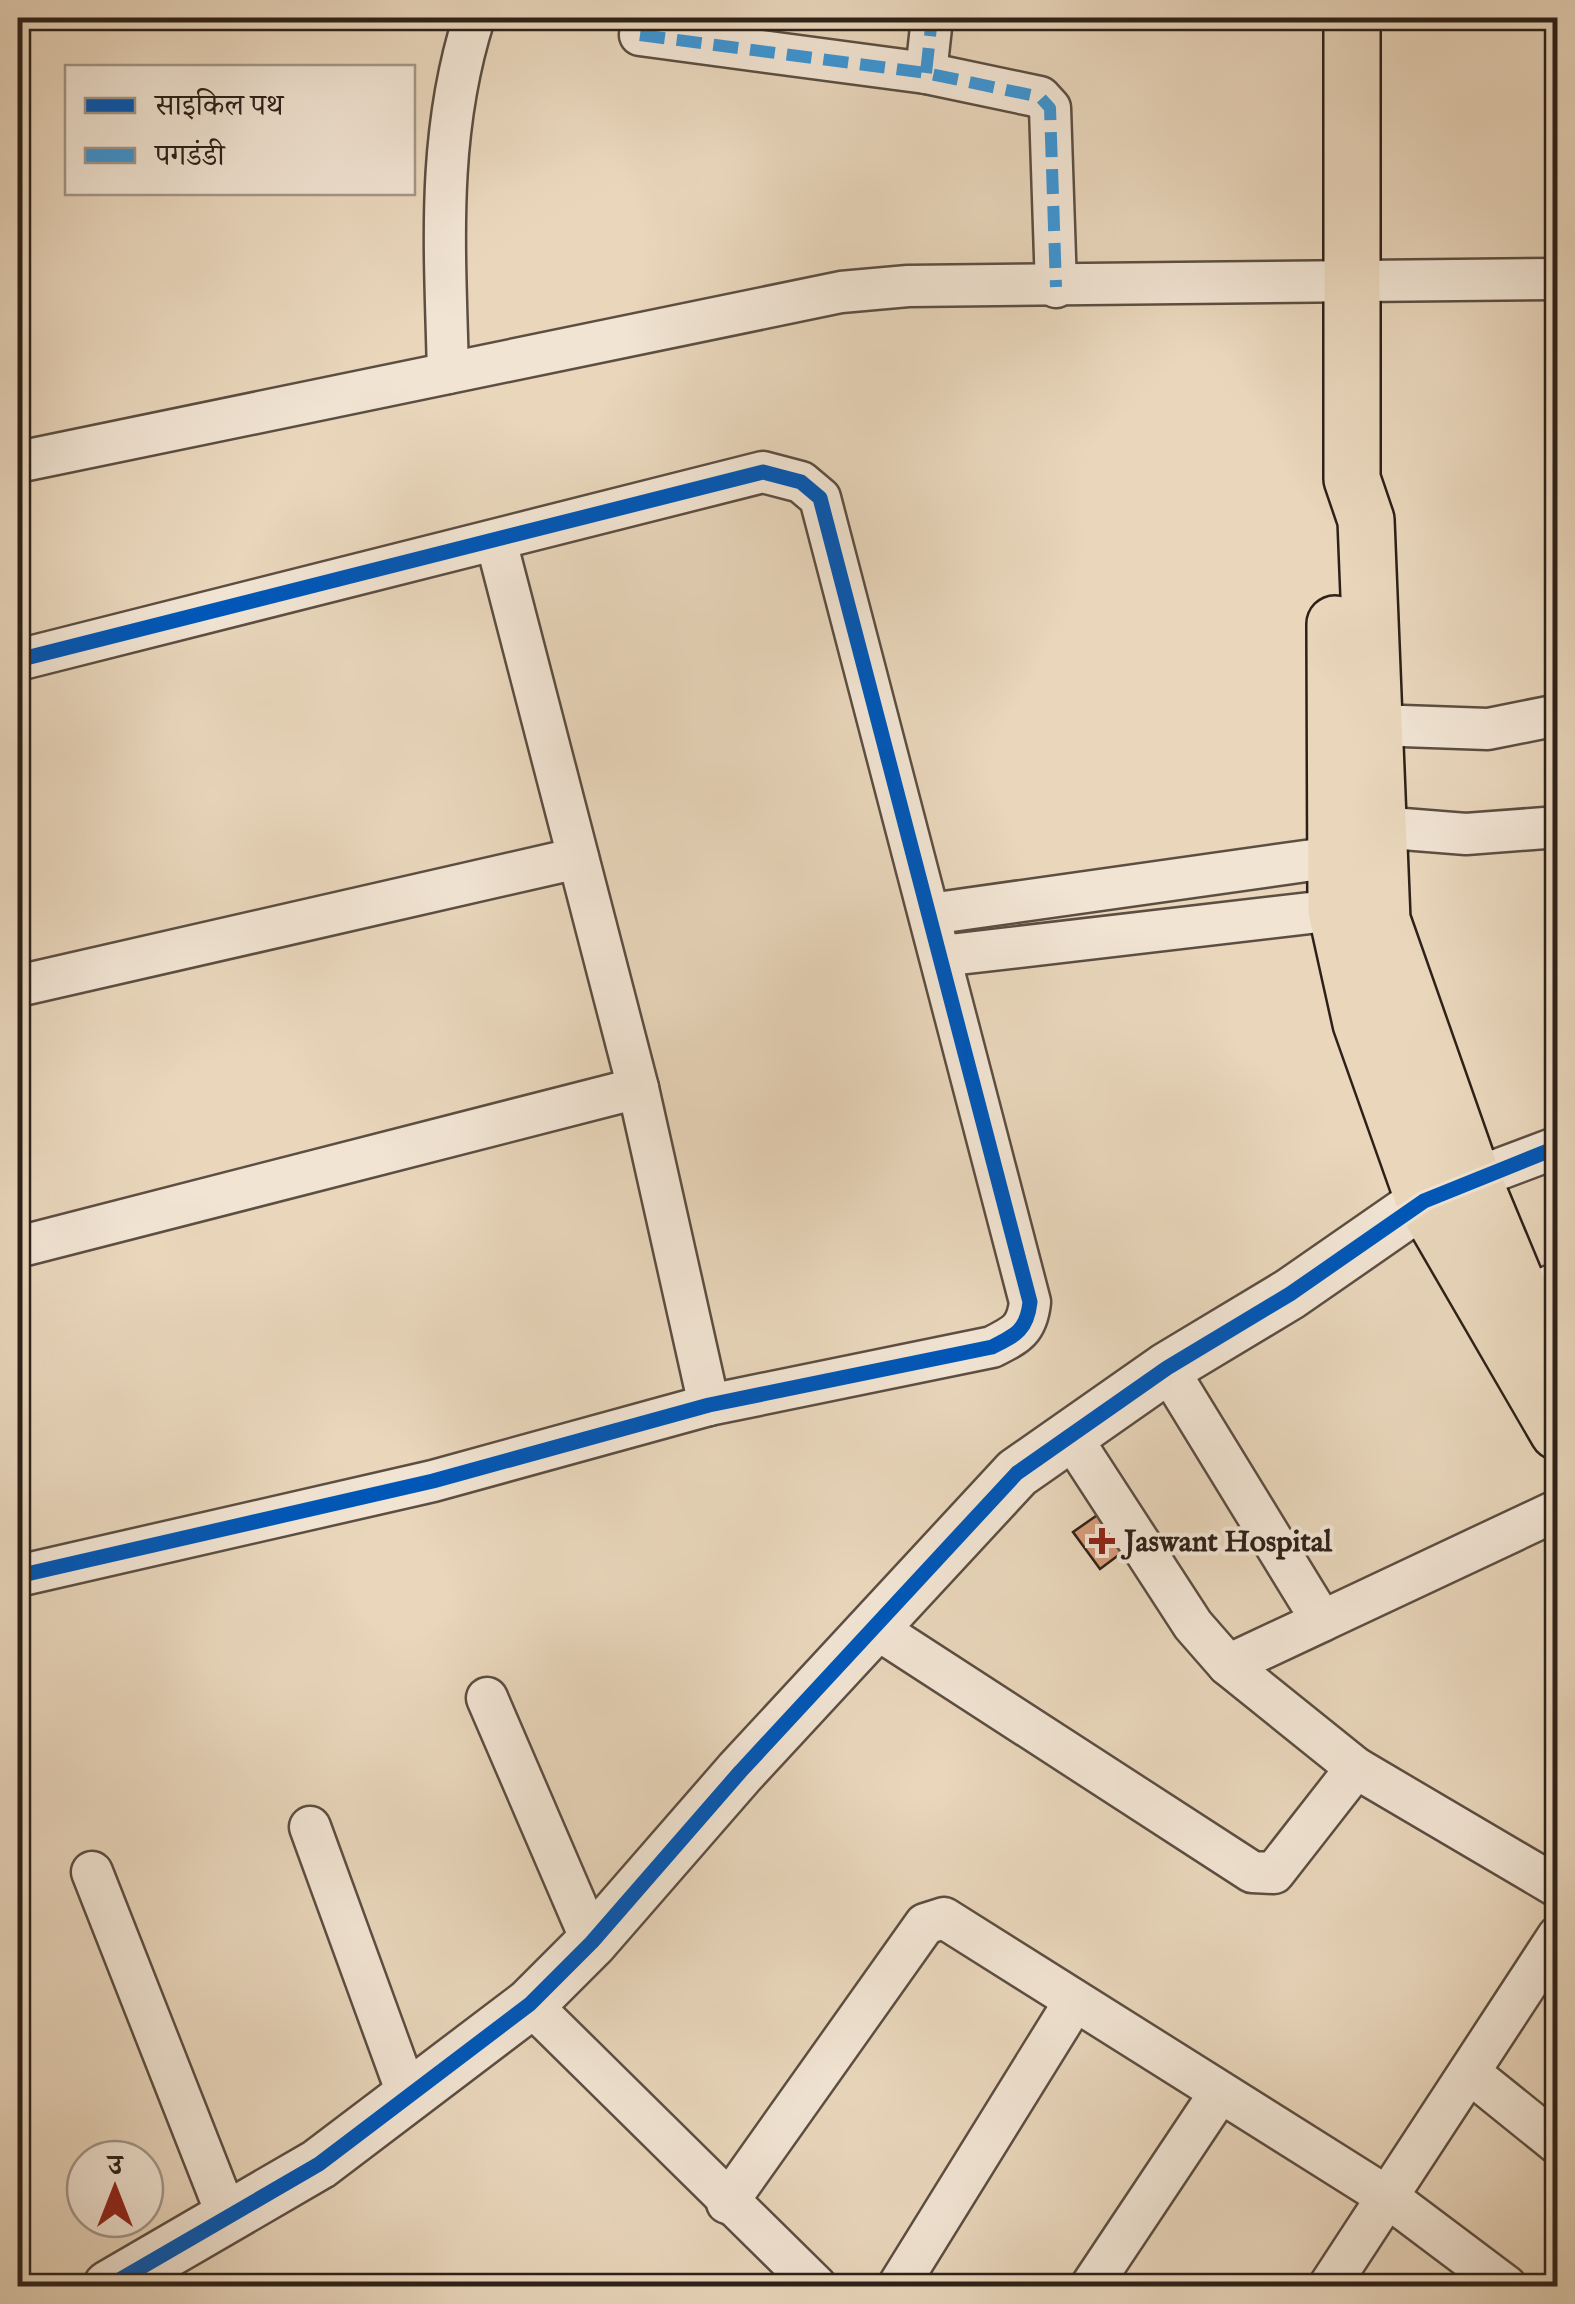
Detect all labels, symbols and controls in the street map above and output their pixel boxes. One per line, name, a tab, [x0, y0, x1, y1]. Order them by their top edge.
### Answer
legend	[65, 65, 415, 195]
text: साइकिल पथ	[153, 88, 285, 126]
text: पगडंडी	[153, 138, 226, 176]
place label: Jaswant Hospital	[1120, 1524, 1333, 1562]
marker: Jaswant Hospital	[1089, 1528, 1115, 1554]
north arrow	[65, 2139, 165, 2239]
text: उ	[106, 2149, 124, 2184]

